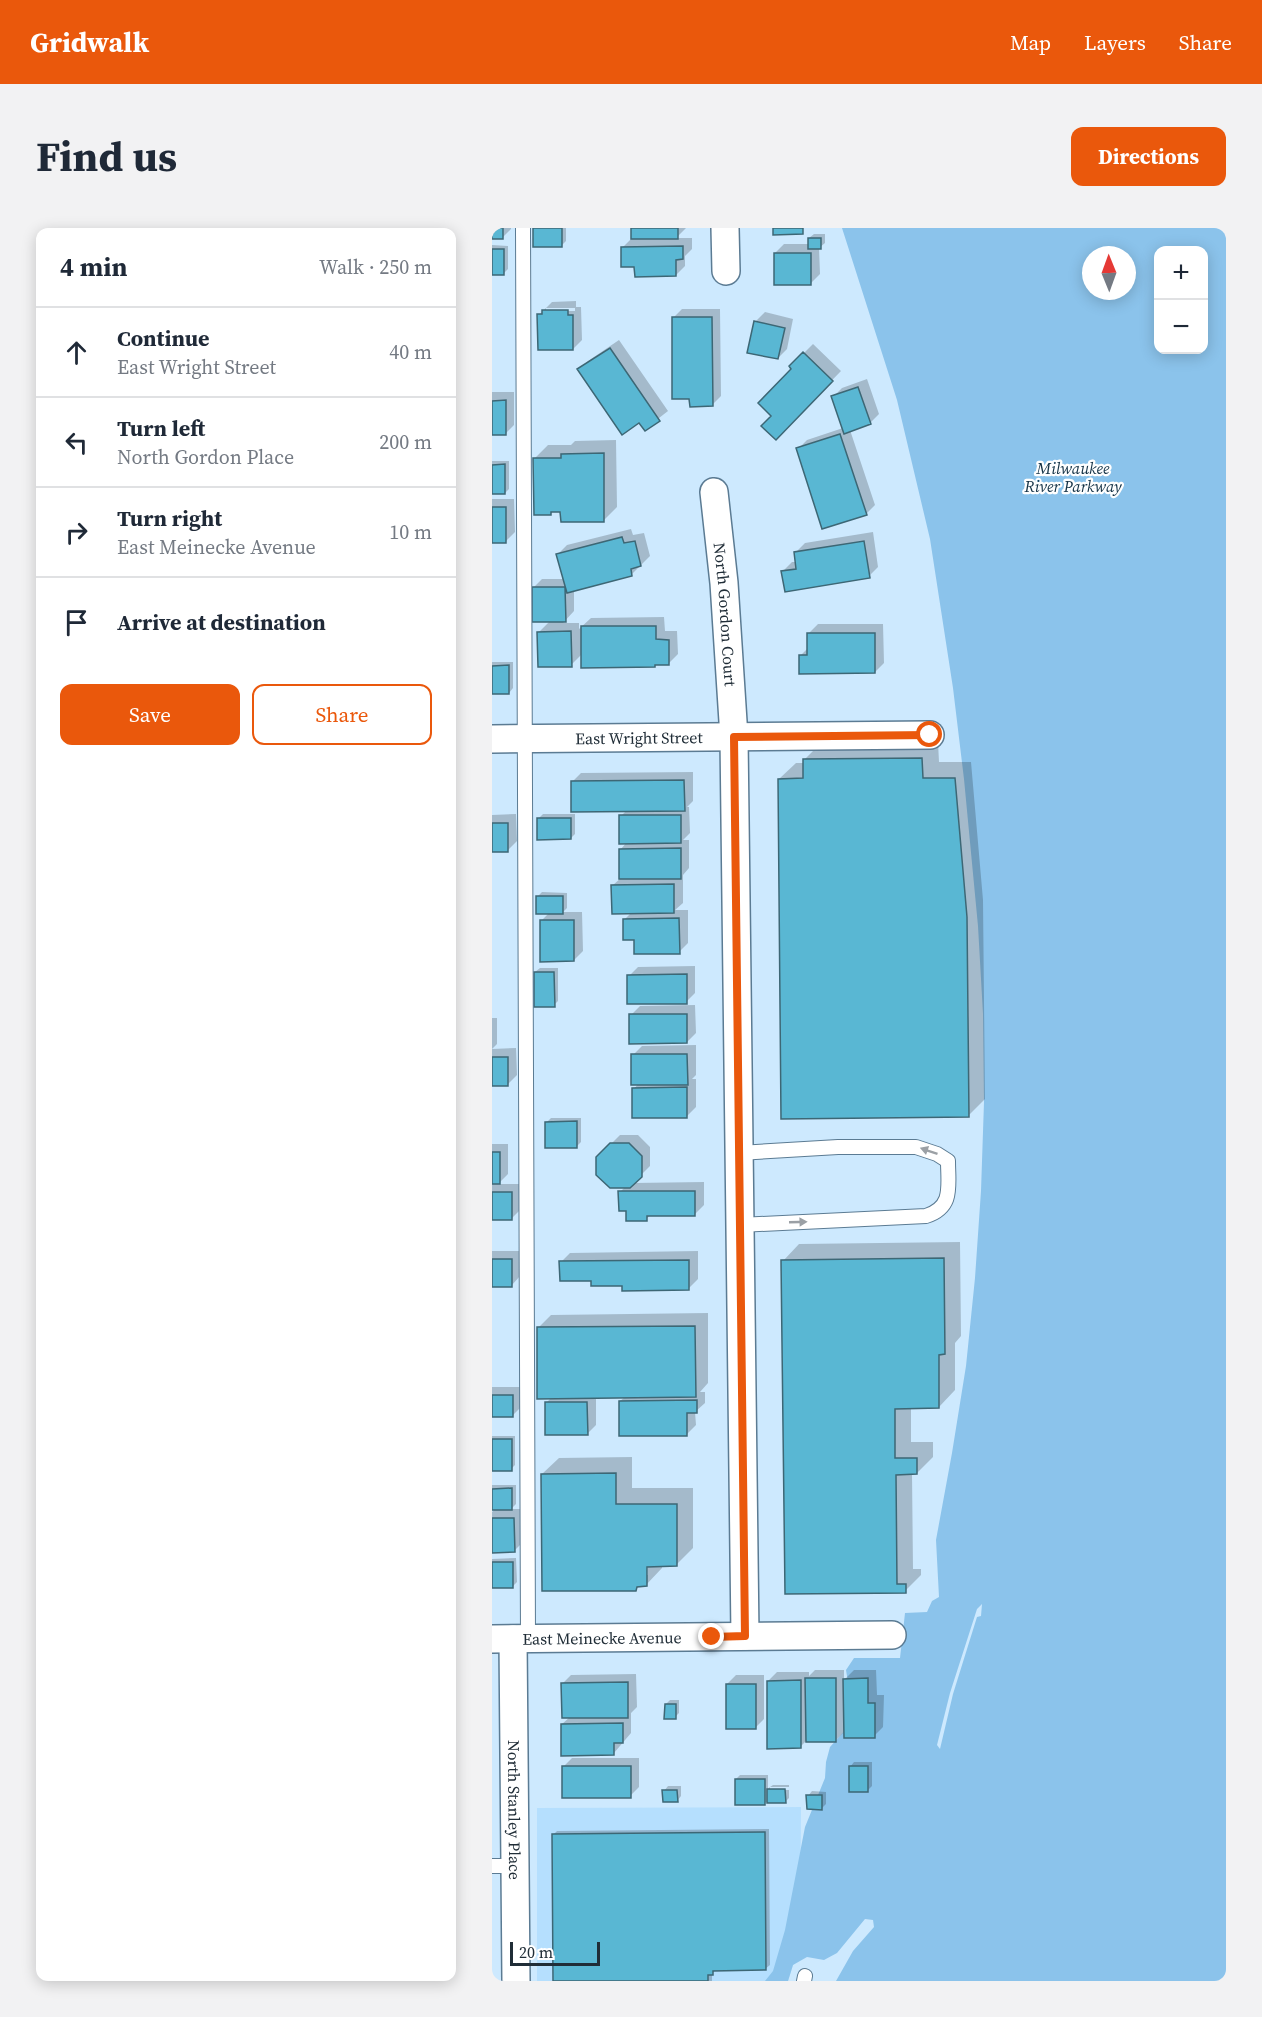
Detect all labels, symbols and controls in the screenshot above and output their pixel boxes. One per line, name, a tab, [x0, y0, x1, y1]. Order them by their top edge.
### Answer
text: Gridwalk	[30, 23, 149, 61]
text: Map	[1010, 28, 1051, 57]
text: Layers	[1084, 28, 1146, 57]
text: Share	[1179, 28, 1232, 57]
text: Find us	[36, 127, 177, 185]
button: Directions	[1071, 127, 1226, 186]
north arrow	[1082, 246, 1136, 300]
map controls	[1154, 246, 1208, 354]
button: +	[1154, 246, 1208, 300]
text: 4 min	[60, 249, 127, 285]
text: Walk · 250 m	[319, 253, 432, 281]
button: −	[1154, 300, 1208, 354]
text: Continue	[117, 323, 210, 353]
icon: ahead	[60, 336, 93, 369]
text: 40 m	[389, 338, 432, 366]
text: East Wright Street	[117, 353, 276, 381]
text: Turn left	[117, 413, 205, 443]
icon: left	[60, 426, 93, 459]
text: 200 m	[379, 428, 432, 456]
text: North Gordon Place	[117, 443, 294, 471]
park label: Milwaukee River Parkway	[1023, 457, 1122, 497]
text: Turn right	[117, 503, 222, 533]
icon: right	[60, 516, 93, 549]
text: 10 m	[389, 518, 432, 546]
text: East Meinecke Avenue	[117, 533, 316, 561]
street label: North Gordon Court	[709, 541, 742, 688]
icon: arrive	[60, 606, 93, 639]
text: Arrive at destination	[117, 607, 326, 637]
button: Save	[60, 684, 240, 745]
button: Share	[252, 684, 432, 745]
route start	[916, 721, 942, 747]
street label: East Wright Street	[575, 726, 704, 749]
one-way arrow	[920, 1146, 938, 1156]
one-way arrow	[789, 1217, 808, 1226]
route end	[698, 1623, 724, 1649]
street label: East Meinecke Avenue	[522, 1626, 682, 1650]
street label: North Stanley Place	[503, 1740, 526, 1880]
scale bar	[510, 1939, 600, 1966]
text: 20 m	[519, 1941, 553, 1963]

